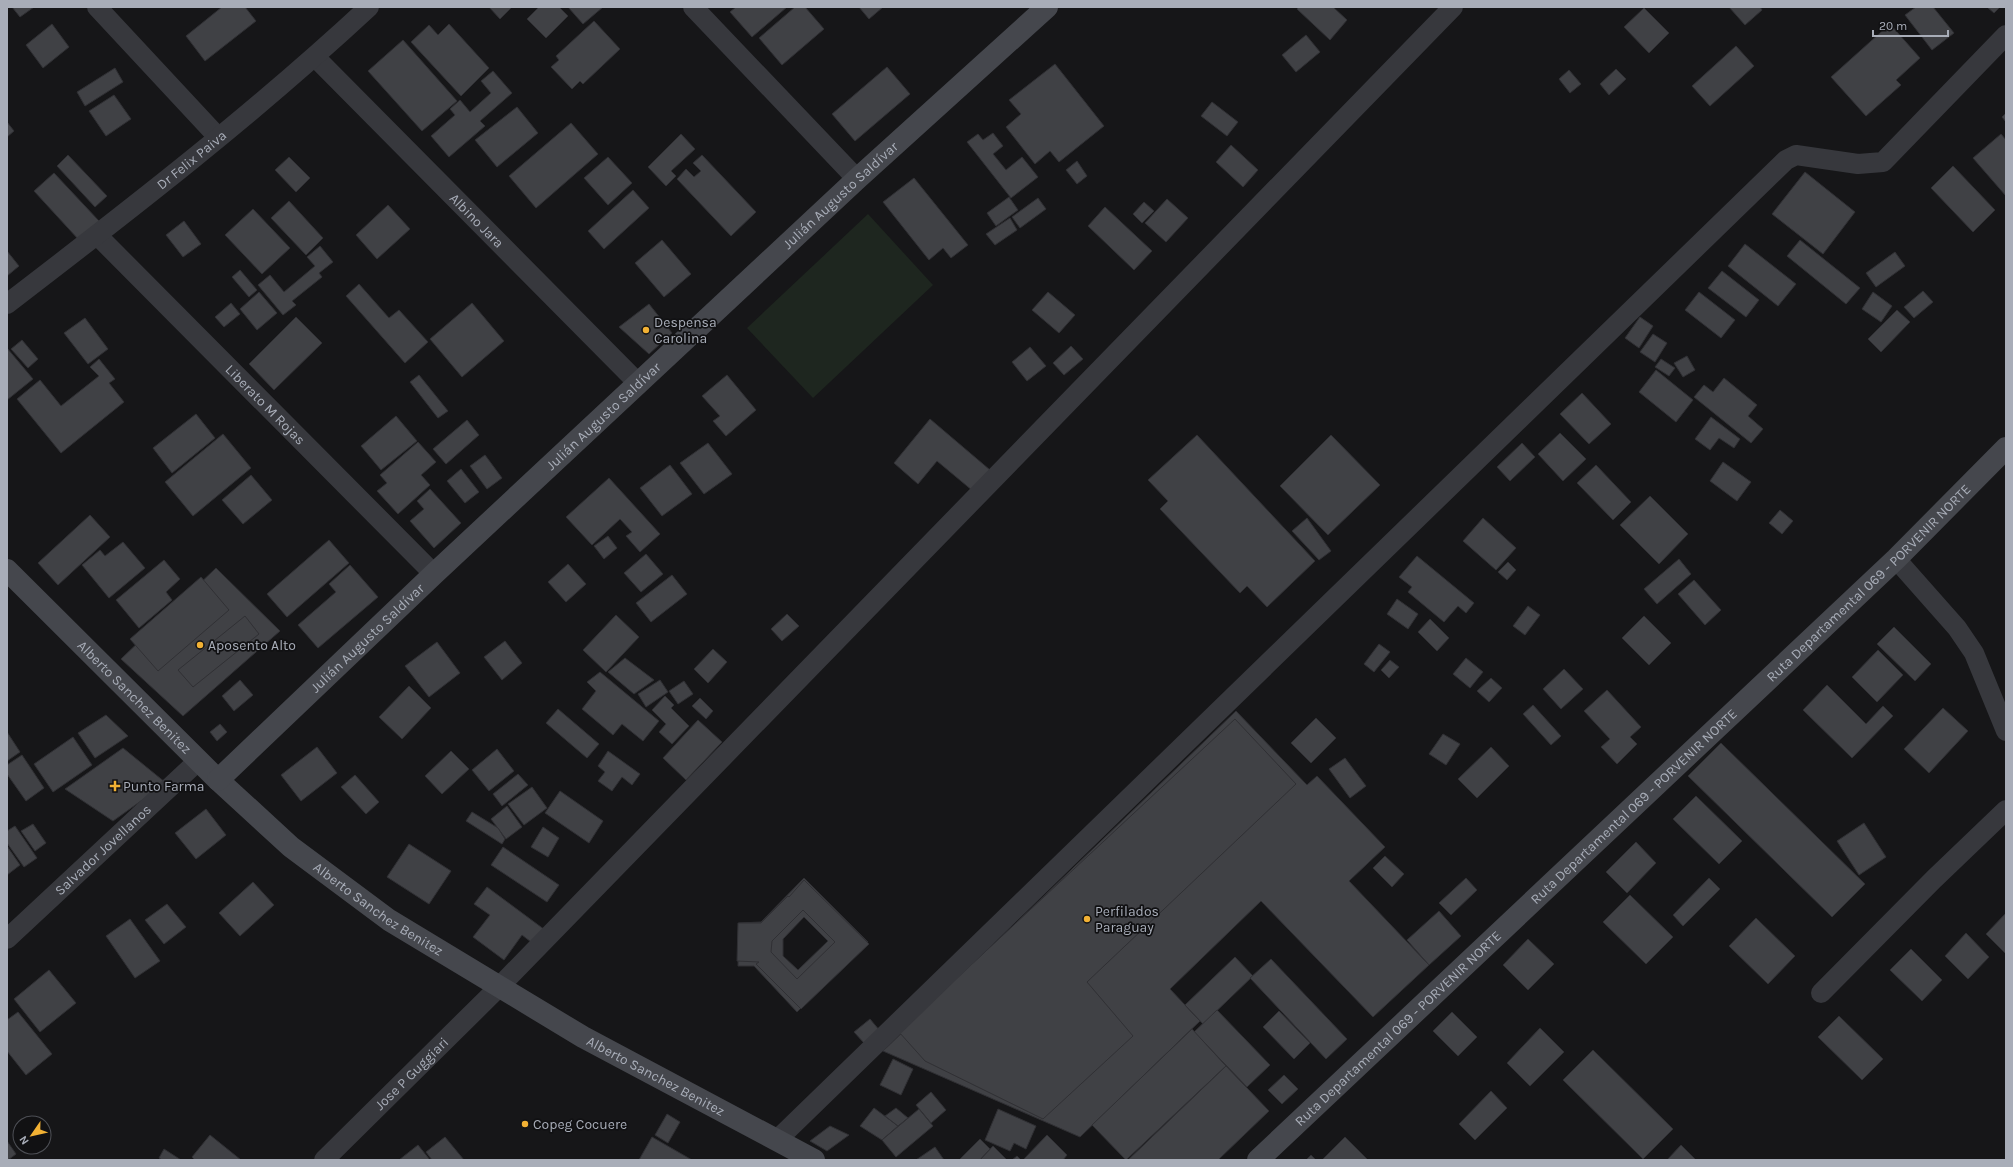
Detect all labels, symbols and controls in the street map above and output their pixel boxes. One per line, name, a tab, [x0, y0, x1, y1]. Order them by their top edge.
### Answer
scale bar	[1873, 12, 1948, 38]
text: 20 m	[1879, 19, 1907, 33]
street label: Dr Felix Paiva	[153, 127, 230, 193]
street label: Julián Augusto Saldívar	[779, 137, 902, 252]
street label: Albino Jara	[446, 190, 508, 251]
place label: Despensa Carolina	[654, 314, 717, 347]
marker: Despensa Carolina	[641, 325, 651, 335]
street label: Julián Augusto Saldívar	[542, 358, 665, 474]
street label: Liberato M Rojas	[222, 361, 309, 448]
street label: Ruta Departamental 069 - PORVENIR NORTE	[1763, 480, 1974, 685]
street label: Julián Augusto Saldívar	[307, 579, 428, 696]
street label: Alberto Sanchez Benitez	[74, 637, 195, 757]
place label: Aposento Alto	[208, 637, 296, 654]
marker: Aposento Alto	[195, 640, 205, 650]
street label: Ruta Departamental 069 - PORVENIR NORTE	[1527, 705, 1740, 907]
place label: Punto Farma	[123, 778, 205, 795]
marker: Punto Farma	[110, 781, 120, 791]
street label: Salvador Jovellanos	[51, 801, 155, 899]
street label: Alberto Sanchez Benitez	[310, 858, 446, 959]
place label: Perfilados Paraguay	[1095, 903, 1159, 936]
marker: Perfilados Paraguay	[1082, 914, 1092, 924]
street label: Ruta Departamental 069 - PORVENIR NORTE	[1291, 927, 1505, 1130]
street label: Alberto Sanchez Benitez	[584, 1032, 728, 1119]
street label: Jose P Guggiari	[371, 1033, 452, 1114]
north arrow	[12, 1115, 52, 1155]
place label: Copeg Cocuere	[533, 1116, 627, 1133]
marker: Copeg Cocuere	[520, 1119, 530, 1129]
text: N	[17, 1133, 32, 1147]

